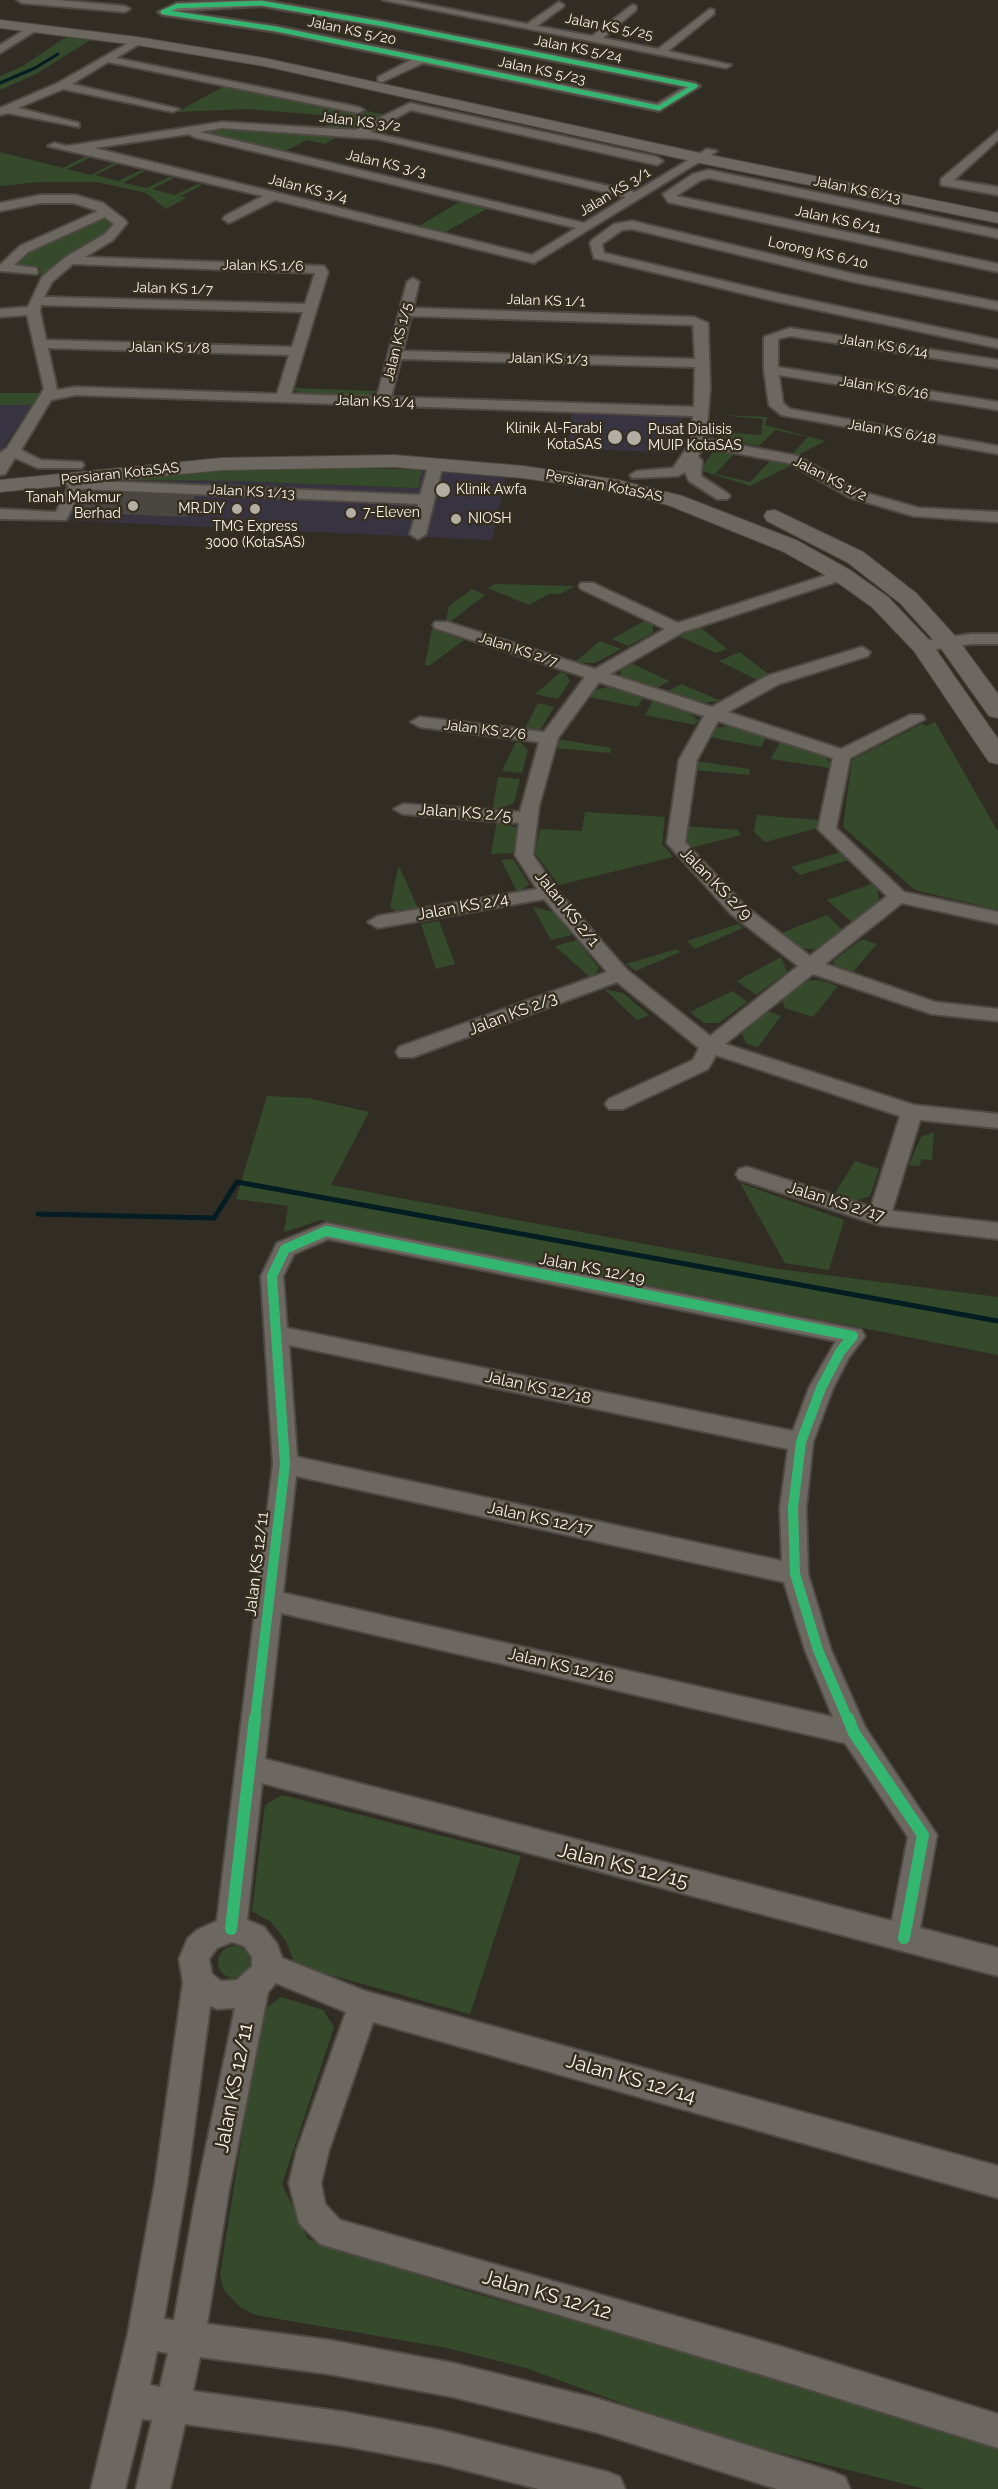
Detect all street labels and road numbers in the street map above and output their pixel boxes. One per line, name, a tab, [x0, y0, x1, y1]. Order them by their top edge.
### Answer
street label: Jalan KS 5/25	[564, 10, 654, 44]
street label: Jalan KS 5/20	[306, 13, 398, 49]
street label: Jalan KS 5/24	[533, 32, 623, 66]
street label: Jalan KS 5/23	[497, 54, 587, 88]
street label: Jalan KS 3/2	[319, 109, 401, 135]
street label: Jalan KS 3/3	[344, 147, 428, 181]
street label: Jalan KS 3/1	[576, 164, 654, 220]
street label: Jalan KS 3/4	[267, 171, 349, 207]
street label: Jalan KS 6/13	[812, 173, 902, 207]
street label: Jalan KS 6/11	[794, 203, 882, 237]
street label: Lorong KS 6/10	[766, 233, 870, 273]
street label: Jalan KS 1/6	[222, 257, 304, 275]
street label: Jalan KS 1/7	[133, 279, 213, 299]
street label: Jalan KS 1/1	[506, 291, 586, 311]
street label: Jalan KS 1/5	[380, 301, 416, 383]
street label: Jalan KS 6/14	[839, 331, 929, 361]
street label: Jalan KS 1/8	[128, 339, 210, 357]
street label: Jalan KS 1/3	[508, 350, 588, 368]
street label: Jalan KS 6/16	[838, 373, 930, 403]
street label: Jalan KS 1/4	[335, 392, 415, 412]
street label: Jalan KS 6/18	[847, 416, 937, 448]
street label: Jalan KS 1/2	[791, 453, 869, 505]
street label: Persiaran KotaSAS	[60, 459, 180, 489]
street label: Persiaran KotaSAS	[544, 466, 664, 506]
street label: Jalan KS 1/13	[209, 481, 295, 503]
street label: Jalan KS 2/7	[477, 629, 559, 671]
street label: Jalan KS 2/6	[443, 717, 527, 743]
street label: Jalan KS 2/5	[418, 800, 512, 826]
street label: Jalan KS 2/9	[676, 844, 756, 924]
street label: Jalan KS 2/1	[531, 867, 603, 951]
street label: Jalan KS 2/4	[416, 890, 510, 924]
street label: Jalan KS 2/3	[466, 988, 560, 1040]
street label: Jalan KS 2/17	[785, 1178, 887, 1226]
street label: Jalan KS 12/19	[537, 1249, 647, 1289]
street label: Jalan KS 12/18	[483, 1367, 593, 1409]
street label: Jalan KS 12/17	[486, 1499, 594, 1539]
street label: Jalan KS 12/11	[241, 1511, 273, 1617]
street label: Jalan KS 12/16	[506, 1645, 616, 1687]
street label: Jalan KS 12/15	[555, 1838, 691, 1894]
street label: Jalan KS 12/11	[210, 2021, 258, 2155]
street label: Jalan KS 12/14	[563, 2049, 699, 2109]
street label: Jalan KS 12/12	[480, 2265, 614, 2325]

